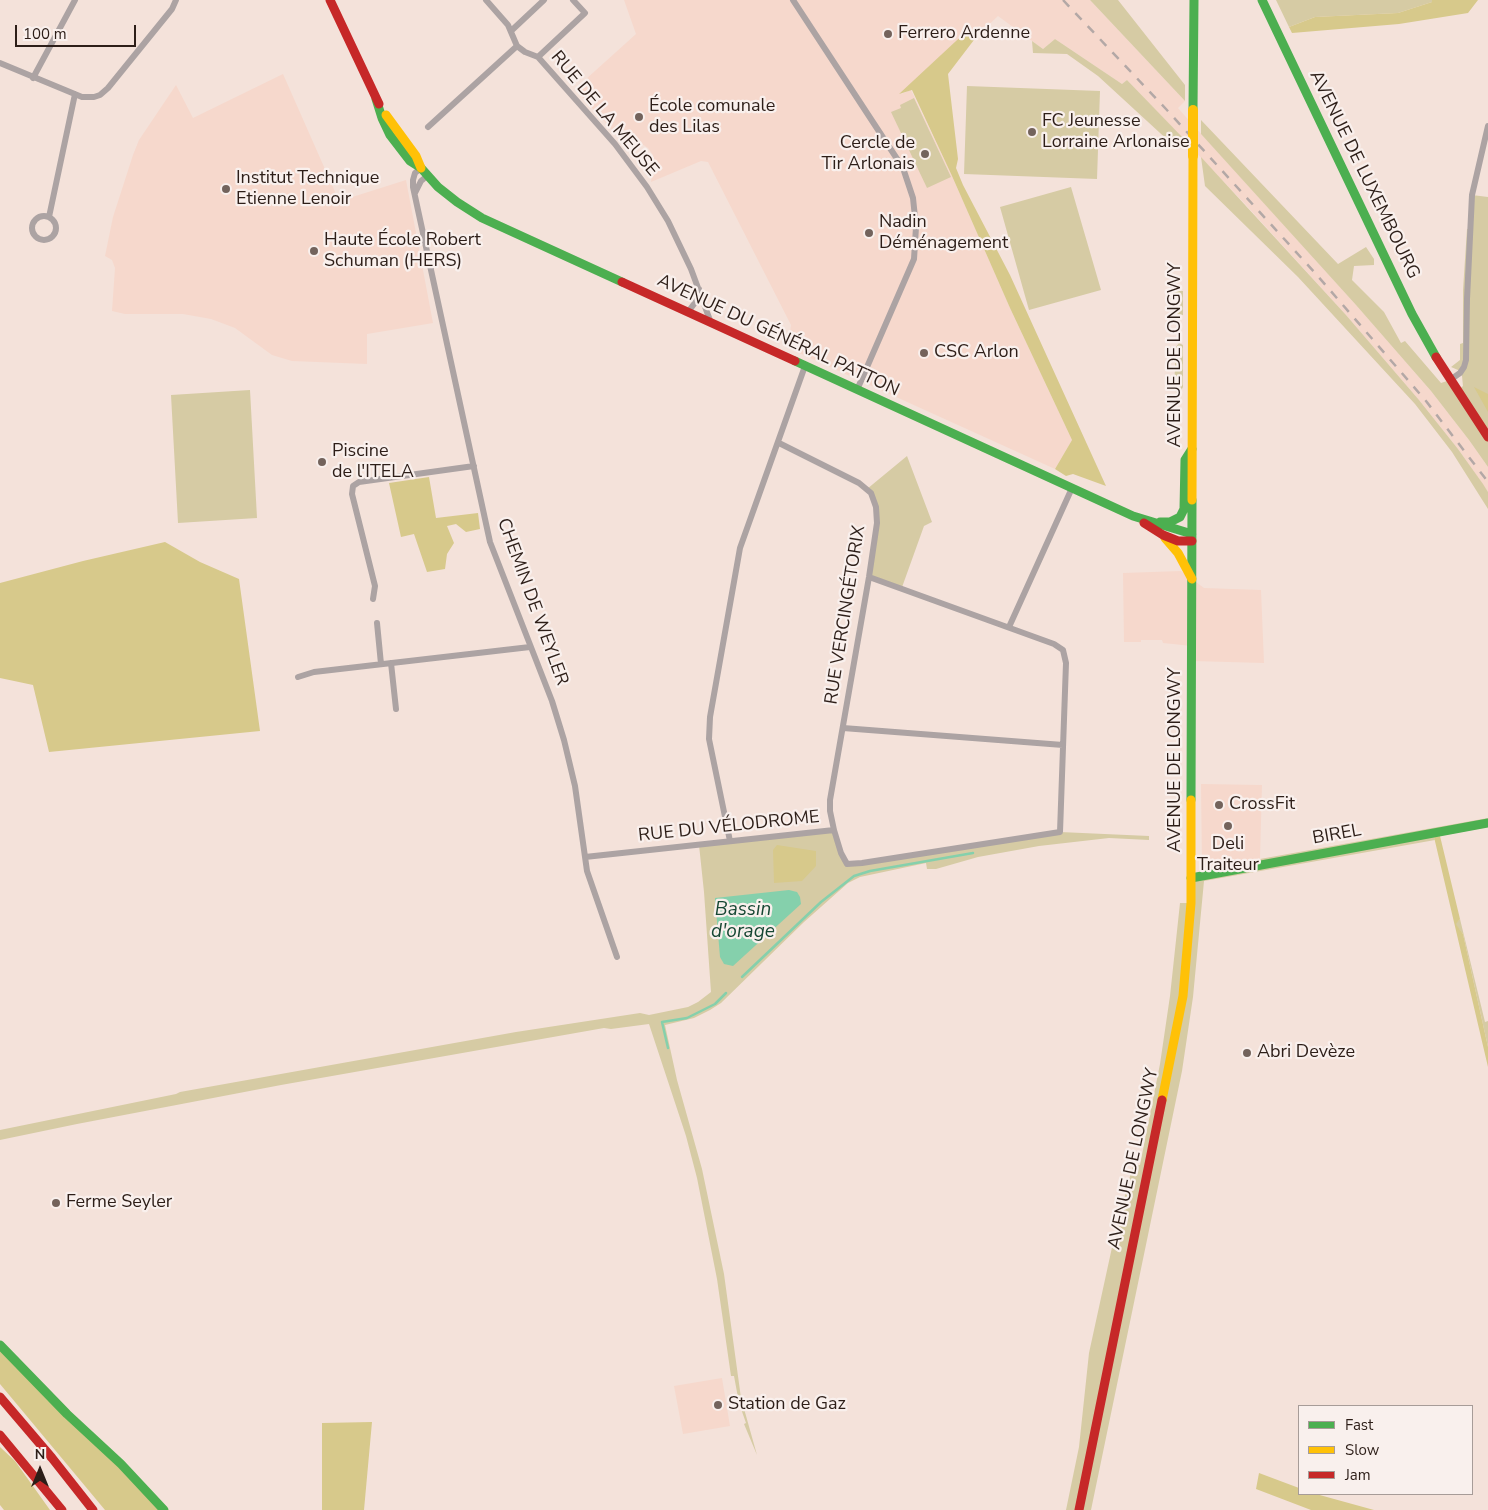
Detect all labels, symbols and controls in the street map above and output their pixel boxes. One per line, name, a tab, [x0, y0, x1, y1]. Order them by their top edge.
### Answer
scale bar	[18, 15, 139, 47]
place label: Ferrero Ardenne	[898, 23, 1030, 45]
text: 100 m	[23, 24, 67, 44]
marker: Ferrero Ardenne	[882, 28, 894, 40]
street label: RUE DE LA MEUSE	[545, 47, 663, 181]
street label: AVENUE DE LUXEMBOURG	[1304, 67, 1424, 283]
place label: École comunale des Lilas	[649, 96, 775, 138]
marker: École comunale des Lilas	[633, 111, 645, 123]
place label: FC Jeunesse Lorraine Arlonaise	[1042, 111, 1190, 154]
marker: FC Jeunesse Lorraine Arlonaise	[1026, 126, 1038, 138]
place label: Cercle de Tir Arlonais	[822, 133, 915, 176]
marker: Cercle de Tir Arlonais	[919, 148, 931, 160]
place label: Institut Technique Etienne Lenoir	[236, 168, 379, 210]
marker: Institut Technique Etienne Lenoir	[220, 183, 232, 195]
place label: Nadin Déménagement	[879, 212, 1008, 254]
marker: Nadin Déménagement	[863, 227, 875, 239]
place label: Haute École Robert Schuman (HERS)	[324, 230, 481, 272]
marker: Haute École Robert Schuman (HERS)	[308, 245, 320, 257]
street label: AVENUE DE LONGWY	[1165, 263, 1187, 447]
street label: AVENUE DU GÉNÉRAL PATTON	[654, 270, 902, 402]
place label: CSC Arlon	[934, 342, 1019, 364]
marker: CSC Arlon	[918, 347, 930, 359]
place label: Piscine de l'ITELA	[332, 441, 414, 484]
marker: Piscine de l'ITELA	[316, 456, 328, 468]
street label: CHEMIN DE WEYLER	[492, 515, 572, 689]
street label: RUE VERCINGÉTORIX	[821, 524, 871, 706]
street label: AVENUE DE LONGWY	[1165, 668, 1187, 852]
place label: CrossFit	[1229, 794, 1295, 816]
marker: CrossFit	[1213, 799, 1225, 811]
street label: RUE DU VÉLODROME	[637, 807, 821, 847]
marker: Deli Traiteur	[1222, 820, 1234, 832]
street label: BIREL	[1311, 820, 1363, 850]
place label: Deli Traiteur	[1197, 834, 1259, 876]
water label: Bassin d'orage	[711, 899, 775, 943]
place label: Abri Devèze	[1257, 1042, 1355, 1064]
marker: Abri Devèze	[1241, 1047, 1253, 1059]
street label: AVENUE DE LONGWY	[1104, 1066, 1164, 1252]
place label: Ferme Seyler	[66, 1192, 172, 1214]
marker: Ferme Seyler	[50, 1197, 62, 1209]
place label: Station de Gaz	[728, 1394, 846, 1416]
marker: Station de Gaz	[712, 1399, 724, 1411]
legend	[1298, 1405, 1473, 1495]
text: Fast	[1345, 1415, 1373, 1435]
text: Slow	[1345, 1440, 1379, 1460]
north arrow	[15, 1445, 65, 1495]
text: N	[35, 1445, 45, 1464]
text: Jam	[1345, 1465, 1371, 1485]

